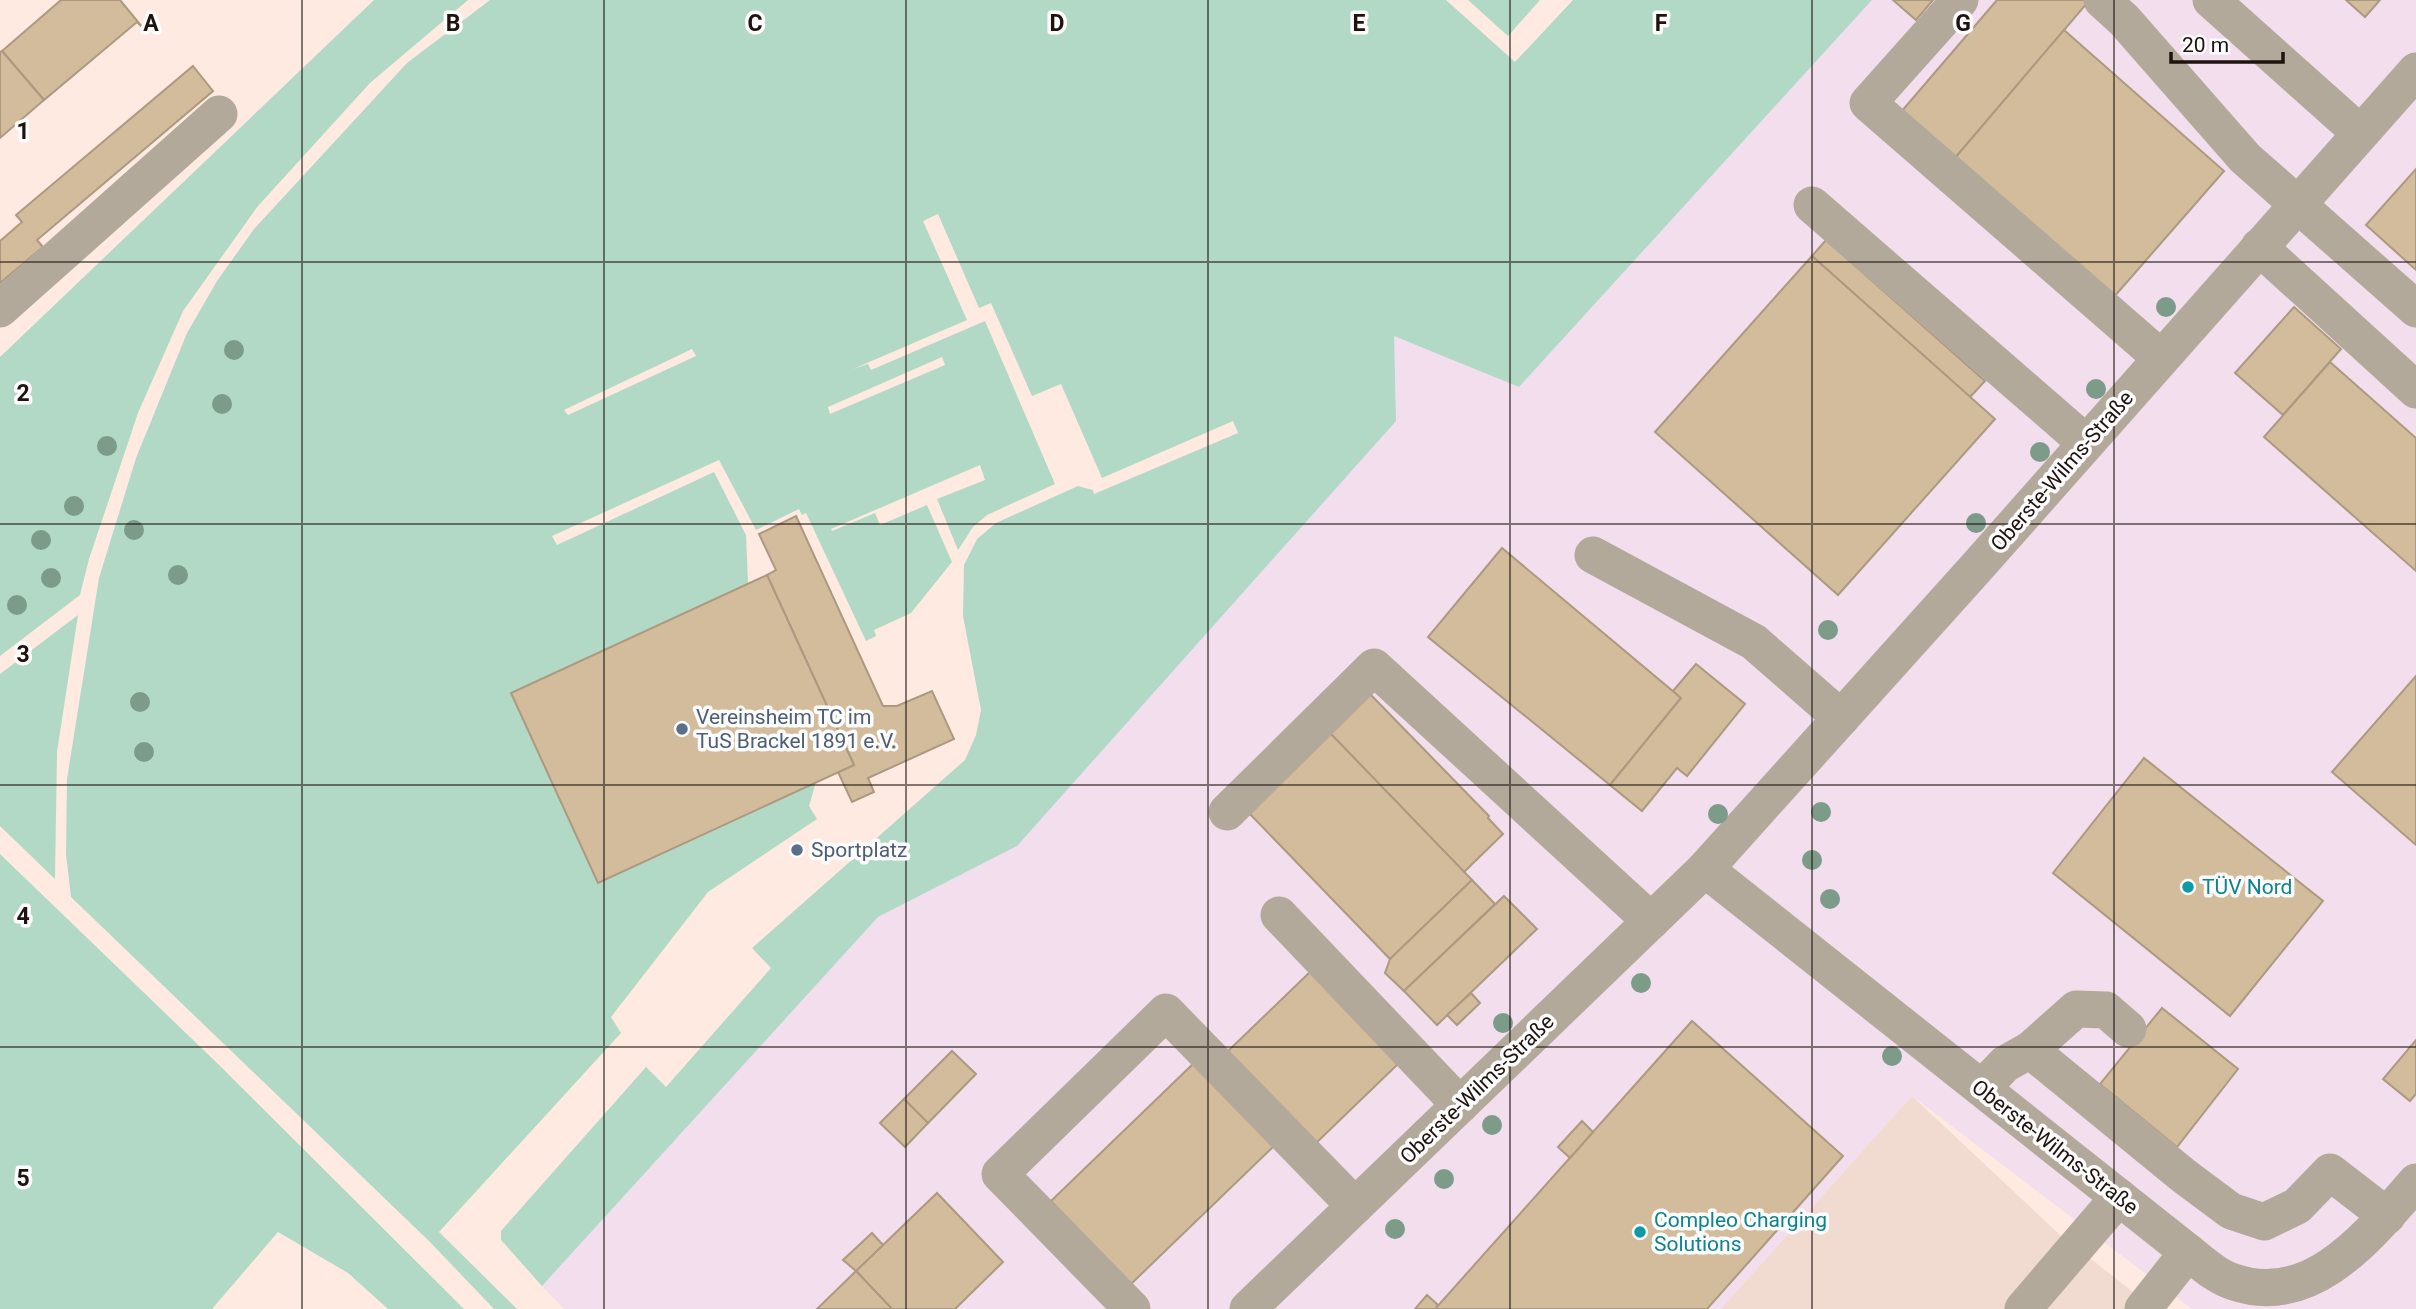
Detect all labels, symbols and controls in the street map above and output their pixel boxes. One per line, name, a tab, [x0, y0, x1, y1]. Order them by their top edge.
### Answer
text: A	[143, 10, 159, 37]
text: B	[446, 10, 460, 37]
text: C	[747, 10, 763, 37]
text: D	[1050, 10, 1064, 37]
text: E	[1353, 10, 1366, 37]
text: F	[1655, 10, 1668, 37]
text: G	[1955, 10, 1971, 37]
scale bar	[2171, 21, 2283, 65]
text: 20 m	[2182, 33, 2229, 57]
text: 1	[16, 118, 30, 145]
text: 2	[16, 380, 30, 407]
street label: Oberste-Wilms-Straße	[1986, 386, 2138, 556]
text: 3	[16, 641, 30, 668]
place label: Vereinsheim TC im TuS Brackel 1891 e.V.	[696, 705, 897, 753]
marker: Vereinsheim TC im TuS Brackel 1891 e.V.	[674, 721, 690, 737]
place label: Sportplatz	[811, 838, 907, 862]
marker: Sportplatz	[789, 842, 805, 858]
place label: TÜV Nord	[2202, 875, 2292, 899]
marker: TÜV Nord	[2180, 879, 2196, 895]
text: 4	[16, 903, 30, 930]
street label: Oberste-Wilms-Straße	[1395, 1009, 1559, 1169]
street label: Oberste-Wilms-Straße	[1967, 1075, 2143, 1219]
text: 5	[16, 1165, 30, 1192]
place label: Compleo Charging Solutions	[1654, 1208, 1827, 1256]
marker: Compleo Charging Solutions	[1632, 1224, 1648, 1240]

